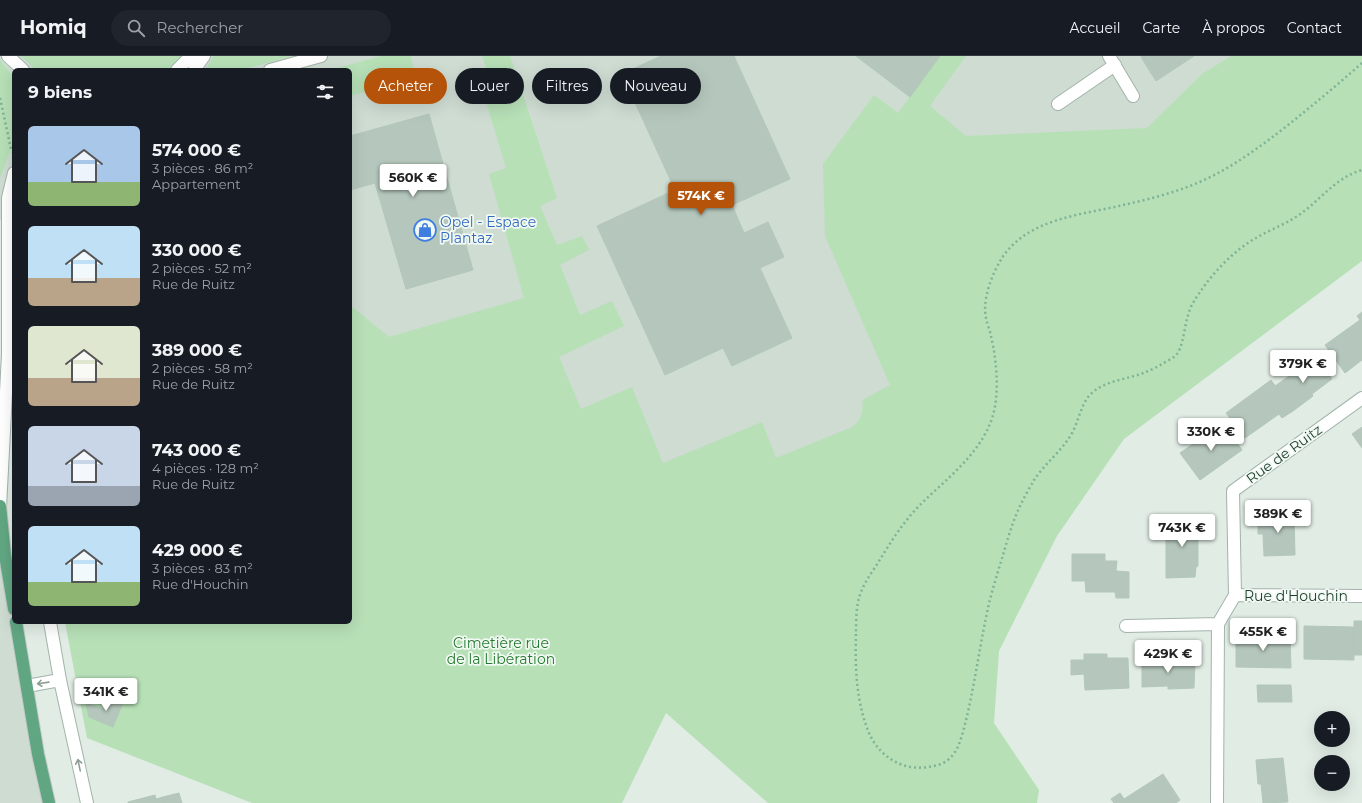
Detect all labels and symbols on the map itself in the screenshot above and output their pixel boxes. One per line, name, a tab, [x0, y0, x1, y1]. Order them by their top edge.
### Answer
pin: 560K €	[380, 164, 446, 198]
pin: 574K €	[668, 182, 734, 216]
place label: Opel - Espace Plantaz	[440, 213, 536, 247]
shop icon: Opel - Espace Plantaz	[412, 217, 438, 243]
pin: 379K €	[1270, 350, 1336, 384]
pin: 330K €	[1178, 418, 1244, 452]
street label: Rue de Ruitz	[1243, 420, 1325, 488]
pin: 389K €	[1245, 500, 1311, 534]
pin: 743K €	[1149, 514, 1215, 548]
street label: Rue d'Houchin	[1244, 587, 1348, 605]
pin: 455K €	[1230, 618, 1296, 652]
park label: Cimetière rue de la Libération	[447, 634, 555, 668]
pin: 429K €	[1135, 640, 1201, 674]
pin: 341K €	[73, 678, 139, 712]
one-way arrow	[37, 679, 50, 687]
one-way arrow	[74, 759, 82, 772]

